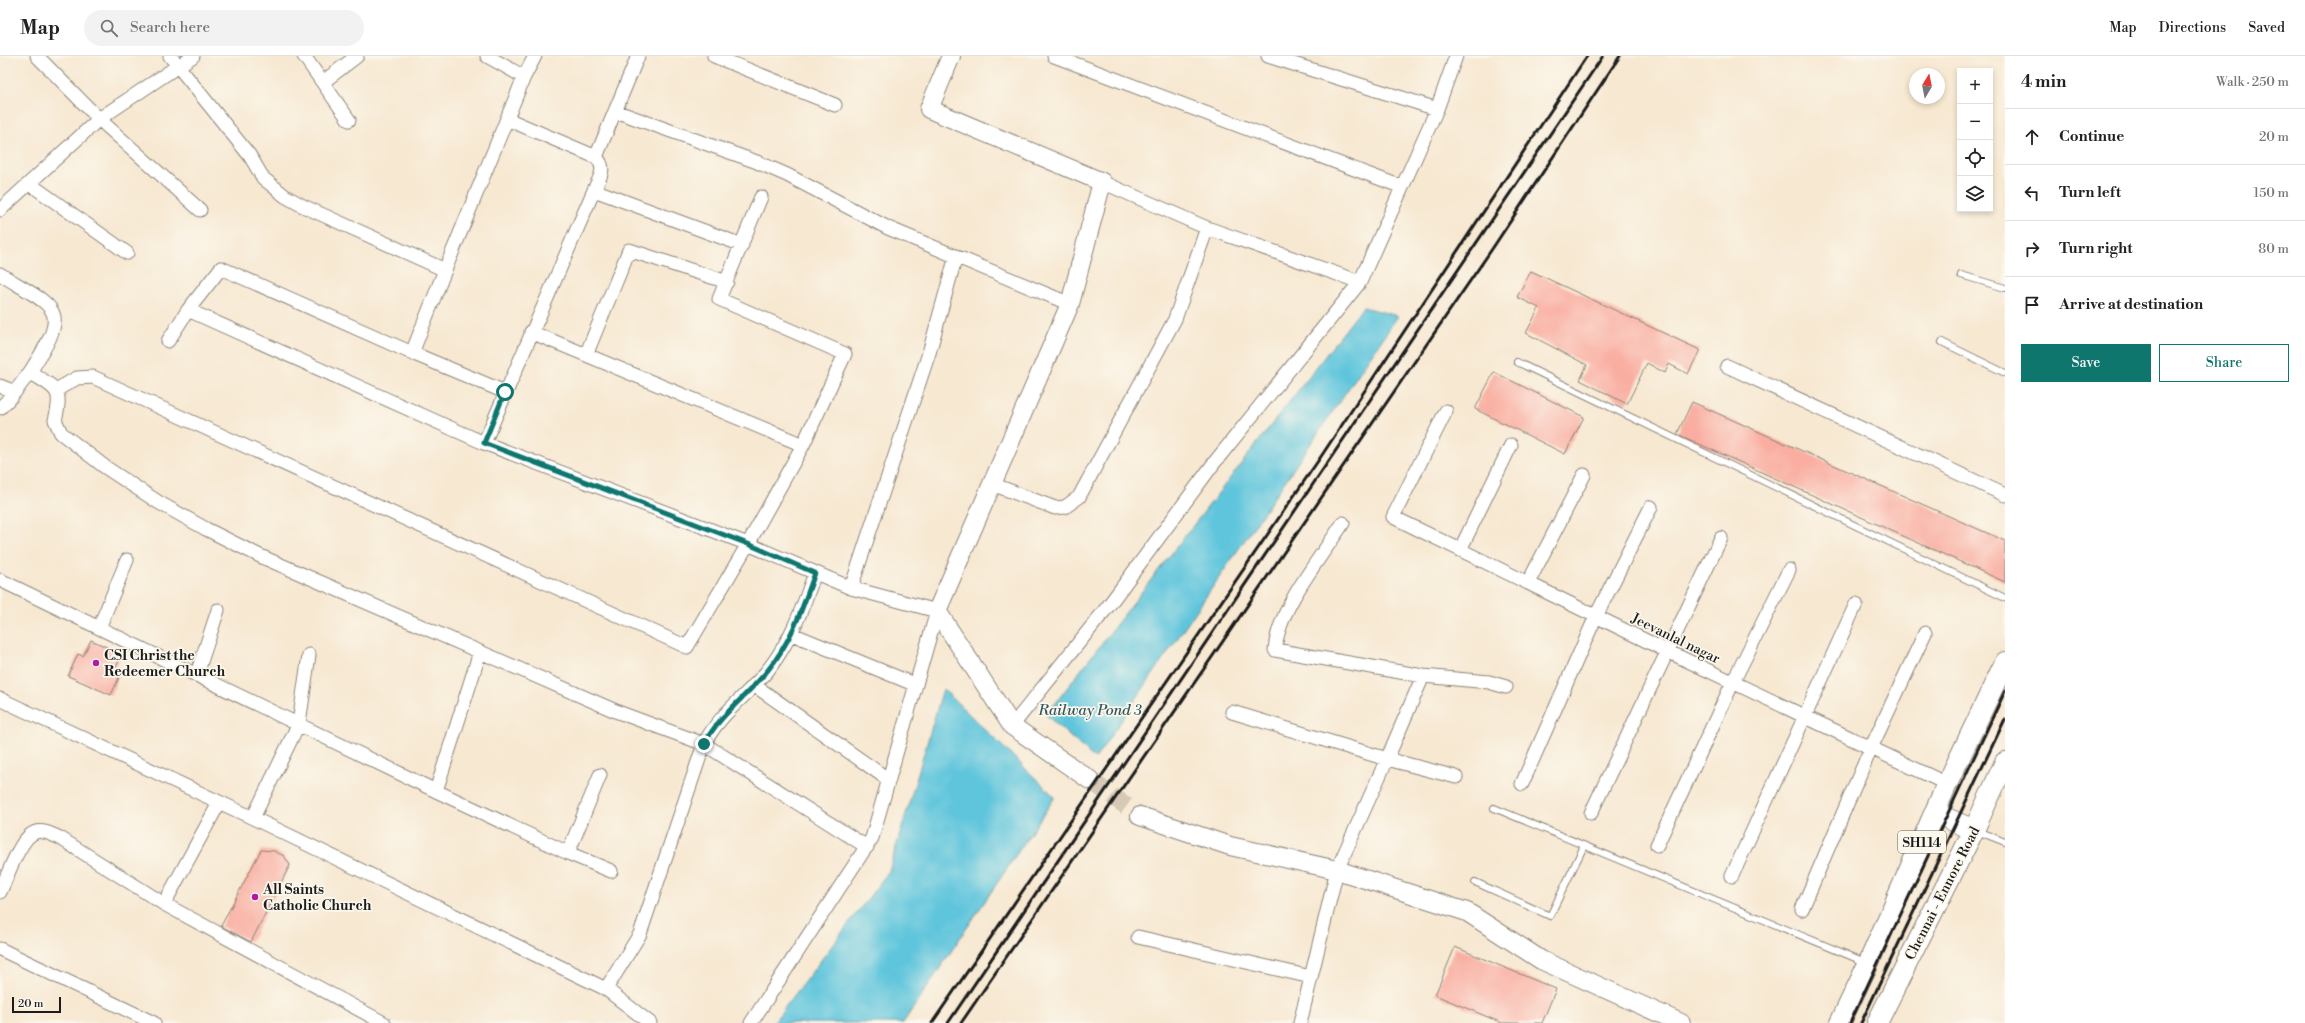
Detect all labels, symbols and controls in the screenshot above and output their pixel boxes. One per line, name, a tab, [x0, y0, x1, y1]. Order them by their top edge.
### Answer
search box	[84, 10, 364, 46]
text: Map	[20, 16, 60, 40]
icon: search	[98, 17, 120, 39]
text: Search here	[130, 18, 210, 37]
text: Map	[2109, 19, 2137, 37]
text: Directions	[2159, 19, 2226, 37]
text: Saved	[2248, 19, 2285, 37]
north arrow	[1909, 68, 1945, 104]
map controls	[1957, 68, 1993, 212]
button: +	[1957, 68, 1993, 104]
text: 4 min	[2021, 71, 2066, 93]
text: Walk · 250 m	[2216, 74, 2289, 90]
button: −	[1957, 104, 1993, 140]
icon: ahead	[2021, 126, 2043, 148]
text: Continue	[2059, 127, 2124, 146]
text: 20 m	[2259, 129, 2289, 145]
button: locate	[1957, 140, 1993, 176]
button: layers	[1957, 176, 1993, 212]
icon: left	[2021, 182, 2043, 204]
text: Turn left	[2059, 183, 2121, 202]
text: 150 m	[2254, 185, 2289, 201]
icon: right	[2021, 238, 2043, 260]
text: Turn right	[2059, 239, 2133, 258]
text: 80 m	[2258, 241, 2289, 257]
icon: arrive	[2021, 294, 2043, 316]
text: Arrive at destination	[2059, 295, 2203, 314]
button: Save	[2021, 344, 2151, 382]
button: Share	[2159, 344, 2289, 382]
route start	[496, 383, 514, 401]
street label: Jeevanlal nagar	[1627, 609, 1723, 668]
place label: CSI Christ the Redeemer Church	[104, 647, 225, 681]
marker: CSI Christ the Redeemer Church	[91, 658, 101, 668]
water label: Railway Pond 3	[1037, 701, 1143, 720]
route end	[695, 735, 713, 753]
street label: Chennai - Ennore Road	[1901, 824, 1984, 963]
road number: SH114	[1898, 831, 1946, 853]
place label: All Saints Catholic Church	[262, 881, 372, 915]
marker: All Saints Catholic Church	[250, 892, 260, 902]
scale bar	[12, 995, 61, 1014]
text: 20 m	[18, 997, 43, 1011]

